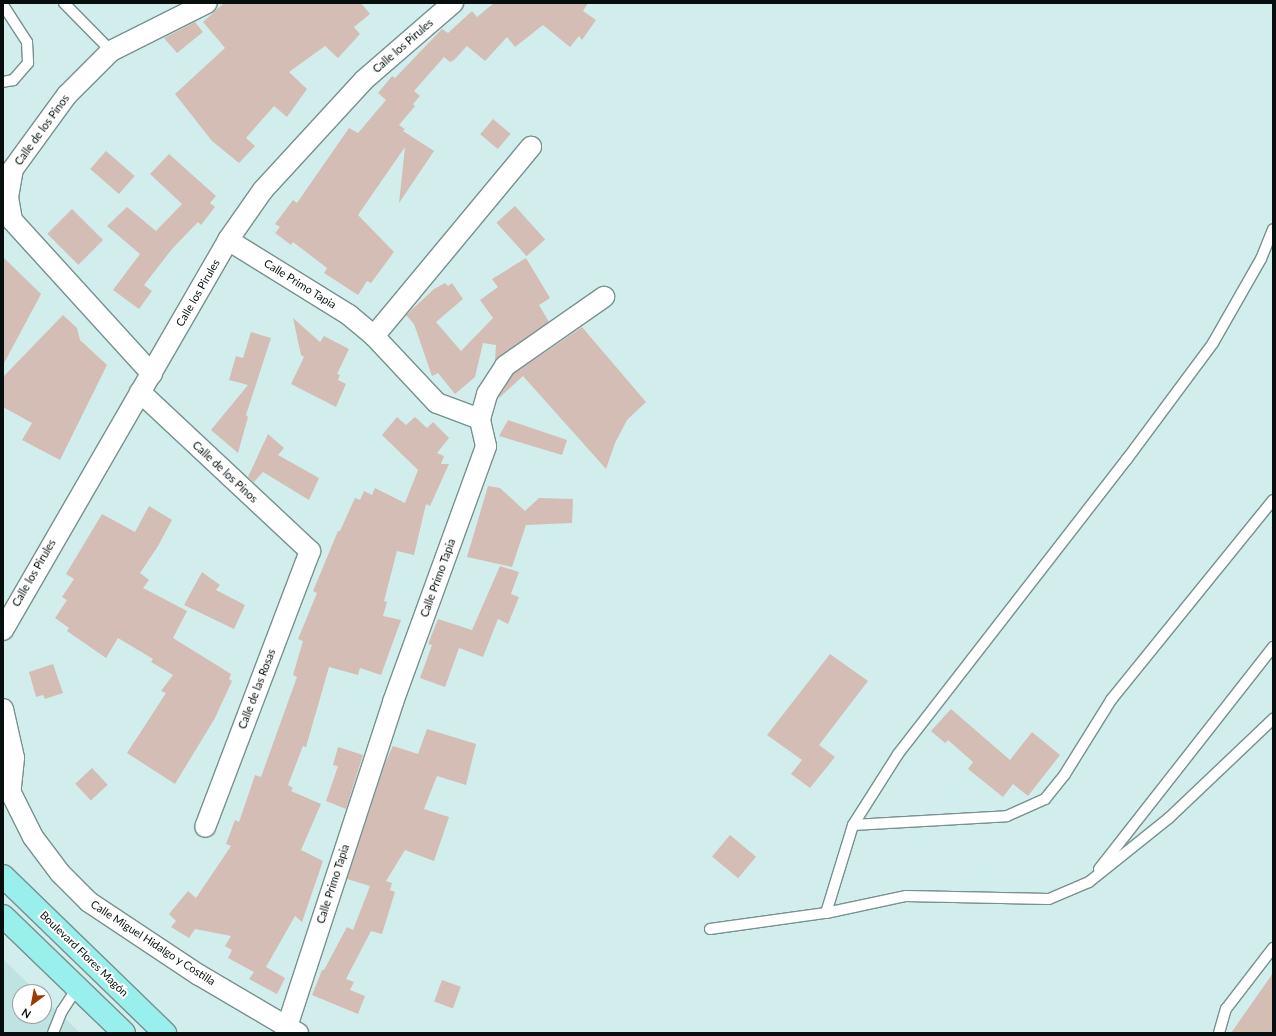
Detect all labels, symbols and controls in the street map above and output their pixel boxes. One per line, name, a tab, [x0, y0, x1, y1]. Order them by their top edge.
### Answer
street label: Calle los Pirules	[370, 16, 436, 76]
street label: Calle de los Pinos	[12, 92, 72, 168]
street label: Calle Primo Tapia	[261, 256, 339, 312]
street label: Calle los Pirules	[173, 257, 223, 329]
street label: Calle de los Pinos	[190, 438, 260, 506]
street label: Calle los Pirules	[9, 537, 59, 609]
street label: Calle Primo Tapia	[418, 537, 458, 619]
street label: Calle de las Rosas	[236, 647, 278, 731]
street label: Calle Primo Tapia	[314, 843, 352, 925]
street label: Calle Miguel Hidalgo y Costilla	[88, 898, 218, 988]
street label: Boulevard Flores Magón	[37, 909, 131, 999]
north arrow	[12, 984, 52, 1024]
text: N	[19, 1006, 33, 1022]

